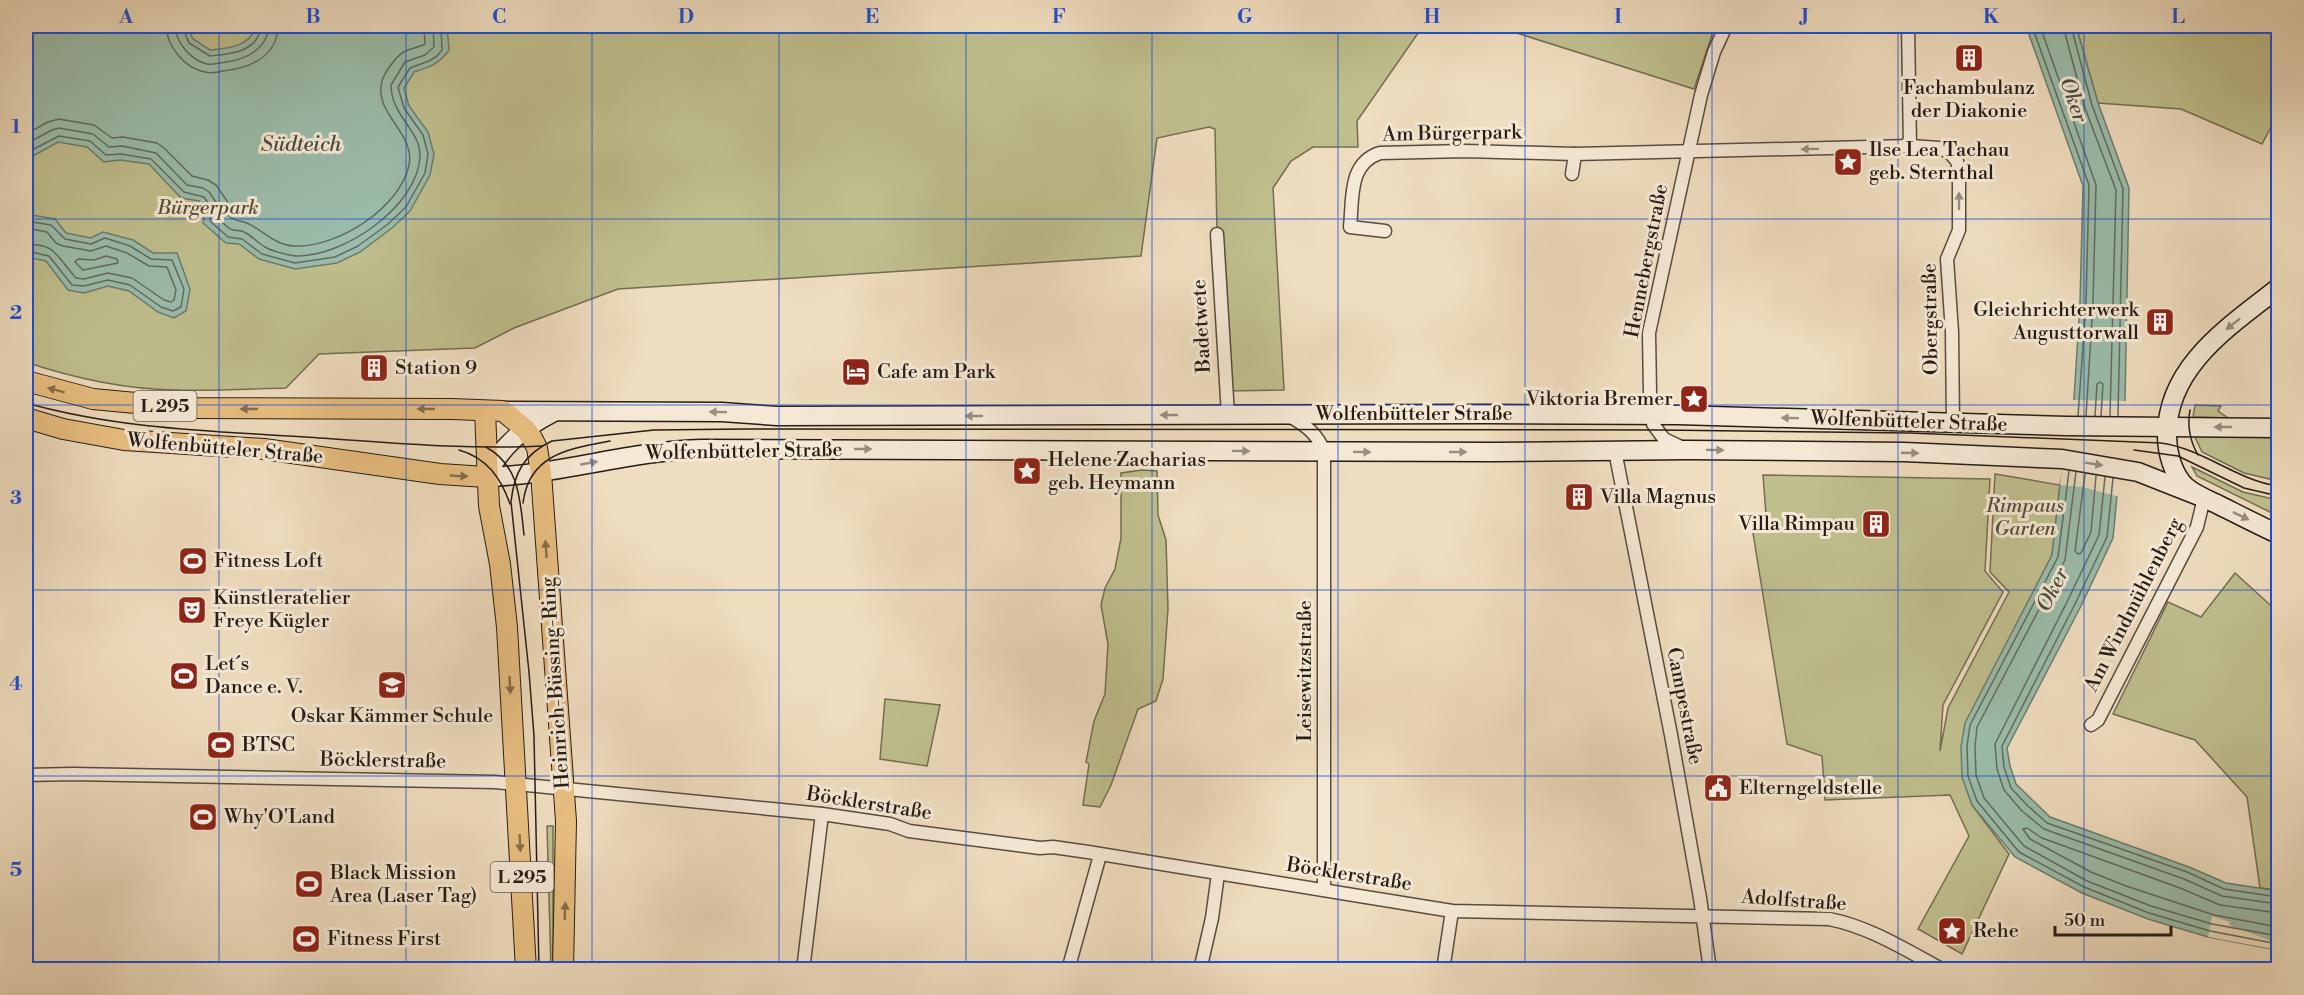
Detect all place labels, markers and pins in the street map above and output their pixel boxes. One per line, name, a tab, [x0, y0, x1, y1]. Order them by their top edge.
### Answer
building icon: Fachambulanz der Diakonie	[1953, 42, 1985, 74]
place label: Fachambulanz der Diakonie	[1903, 76, 2035, 124]
place label: Ilse Lea Tachau geb. Sternthal	[1869, 138, 2010, 186]
place icon: Ilse Lea Tachau geb. Sternthal	[1832, 146, 1864, 178]
place label: Gleichrichterwerk Augusttorwall	[1973, 298, 2141, 346]
building icon: Gleichrichterwerk Augusttorwall	[2144, 306, 2176, 338]
building icon: Station 9	[358, 352, 390, 384]
place label: Station 9	[395, 356, 477, 381]
hotel icon: Cafe am Park	[840, 356, 872, 388]
place label: Cafe am Park	[877, 360, 997, 385]
place icon: Viktoria Bremer	[1678, 383, 1710, 415]
place label: Viktoria Bremer	[1525, 387, 1673, 412]
place label: Helene Zacharias geb. Heymann	[1048, 448, 1206, 496]
place icon: Helene Zacharias geb. Heymann	[1011, 455, 1043, 487]
building icon: Villa Magnus	[1563, 481, 1595, 513]
place label: Villa Magnus	[1599, 485, 1716, 510]
building icon: Villa Rimpau	[1860, 508, 1892, 540]
place label: Villa Rimpau	[1737, 512, 1856, 537]
sports icon: Fitness Loft	[177, 545, 209, 577]
place label: Fitness Loft	[214, 549, 323, 574]
place label: Künstleratelier Freye Kügler	[213, 586, 351, 634]
theatre icon: Künstleratelier Freye Kügler	[176, 594, 208, 626]
place label: Let´s Dance e. V.	[205, 652, 303, 700]
sports icon: Let´s Dance e. V.	[168, 660, 200, 692]
school or university icon: Oskar Kämmer Schule	[376, 669, 408, 701]
place label: Oskar Kämmer Schule	[291, 704, 493, 729]
sports icon: BTSC	[205, 729, 237, 761]
place label: BTSC	[241, 733, 295, 758]
public building icon: Elterngeldstelle	[1702, 772, 1734, 804]
place label: Elterngeldstelle	[1739, 776, 1882, 801]
sports icon: Why'O'Land	[187, 801, 219, 833]
place label: Why'O'Land	[223, 805, 335, 830]
place label: Black Mission Area (Laser Tag)	[329, 861, 477, 909]
sports icon: Black Mission Area (Laser Tag)	[293, 868, 325, 900]
place icon: Rehe	[1936, 915, 1968, 947]
place label: Rehe	[1973, 919, 2019, 944]
sports icon: Fitness First	[290, 923, 322, 955]
place label: Fitness First	[327, 927, 441, 952]

